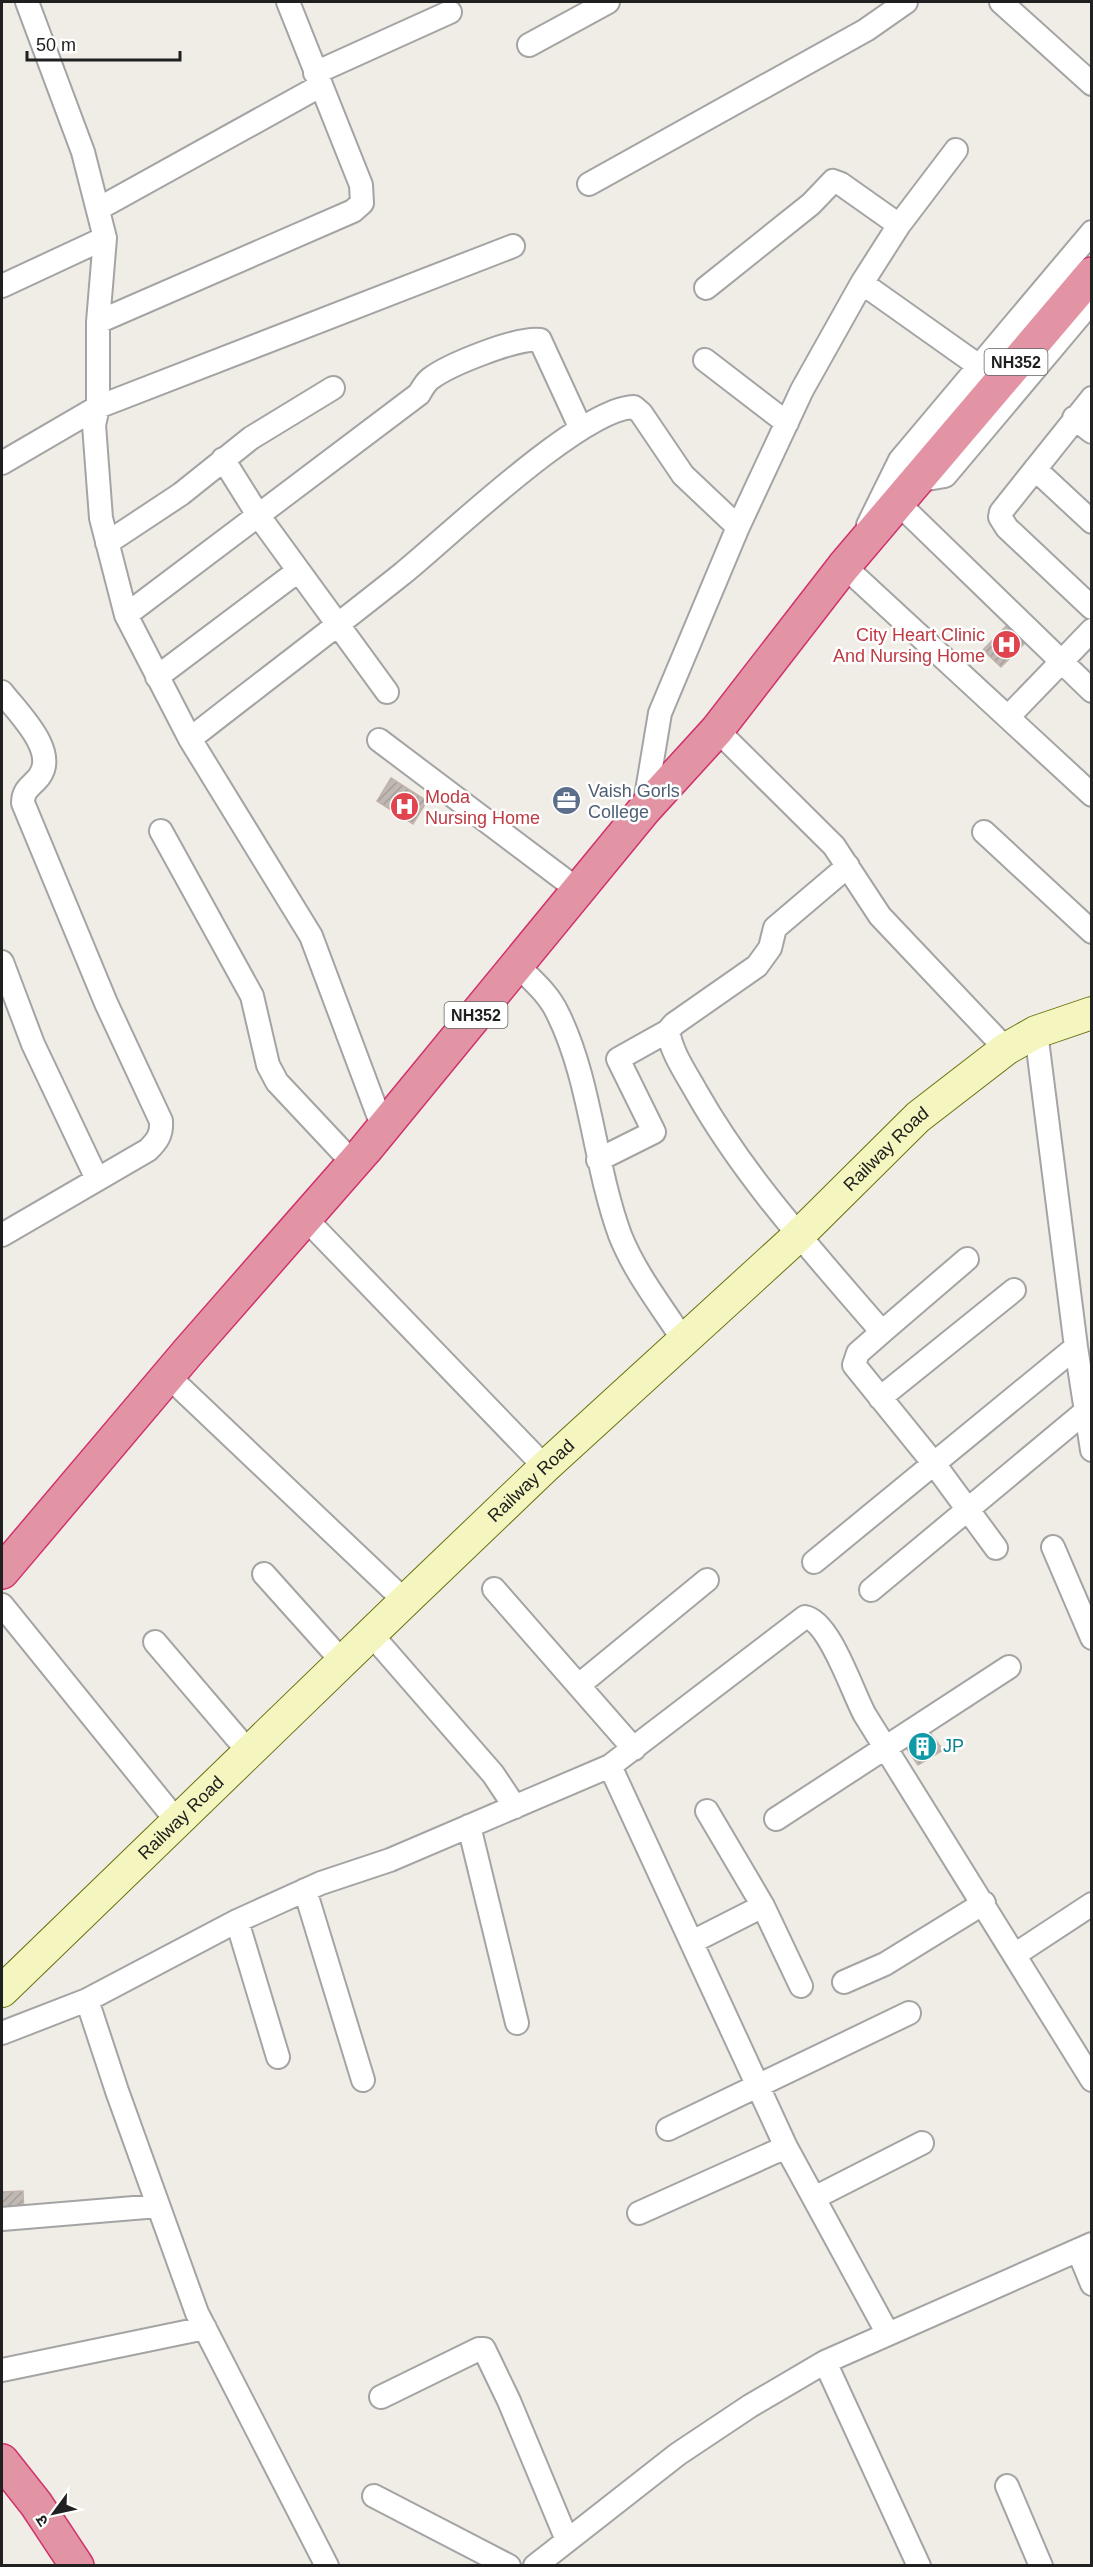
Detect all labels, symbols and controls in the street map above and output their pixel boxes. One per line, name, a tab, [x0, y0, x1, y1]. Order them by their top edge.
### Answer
scale bar	[27, 24, 180, 62]
text: 50 m	[36, 35, 76, 55]
road number: NH352	[984, 349, 1048, 375]
place label: City Heart Clinic And Nursing Home	[833, 625, 985, 666]
hospital icon: City Heart Clinic And Nursing Home	[990, 629, 1022, 661]
place label: Vaish Gorls College	[588, 781, 680, 822]
office icon: Vaish Gorls College	[551, 785, 583, 817]
place label: Moda Nursing Home	[425, 787, 540, 828]
hospital icon: Moda Nursing Home	[388, 791, 420, 823]
road number: NH352	[444, 1002, 508, 1028]
street label: Railway Road	[839, 1103, 932, 1195]
street label: Railway Road	[484, 1435, 578, 1526]
building icon: JP	[906, 1730, 938, 1762]
place label: JP	[943, 1736, 964, 1756]
street label: Railway Road	[134, 1772, 228, 1864]
north arrow	[24, 2483, 84, 2543]
text: उ	[32, 2512, 52, 2529]

